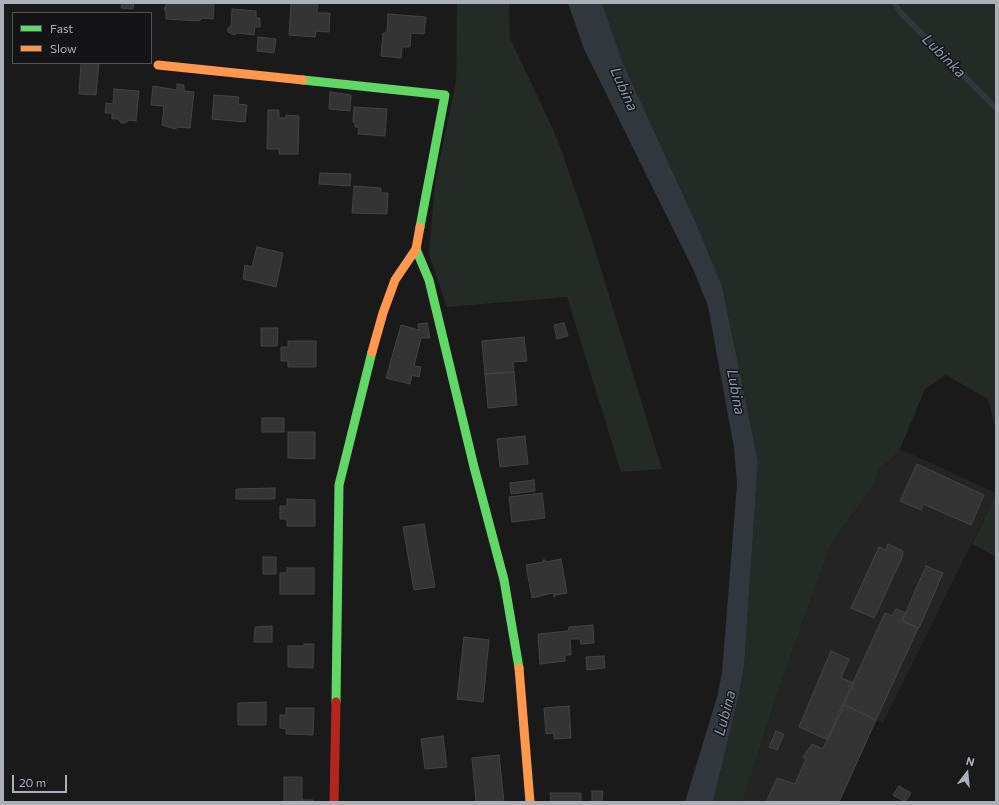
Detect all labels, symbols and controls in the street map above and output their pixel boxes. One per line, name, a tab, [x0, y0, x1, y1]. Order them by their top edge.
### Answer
legend	[12, 12, 152, 64]
text: Fast	[50, 21, 73, 35]
water label: Lubinka	[918, 30, 970, 82]
text: Slow	[50, 41, 77, 55]
water label: Lubina	[606, 64, 642, 114]
water label: Lubina	[723, 368, 749, 416]
water label: Lubina	[710, 688, 740, 738]
north arrow	[947, 753, 987, 793]
text: N	[965, 754, 976, 768]
scale bar	[14, 767, 69, 793]
text: 20 m	[19, 775, 46, 789]

